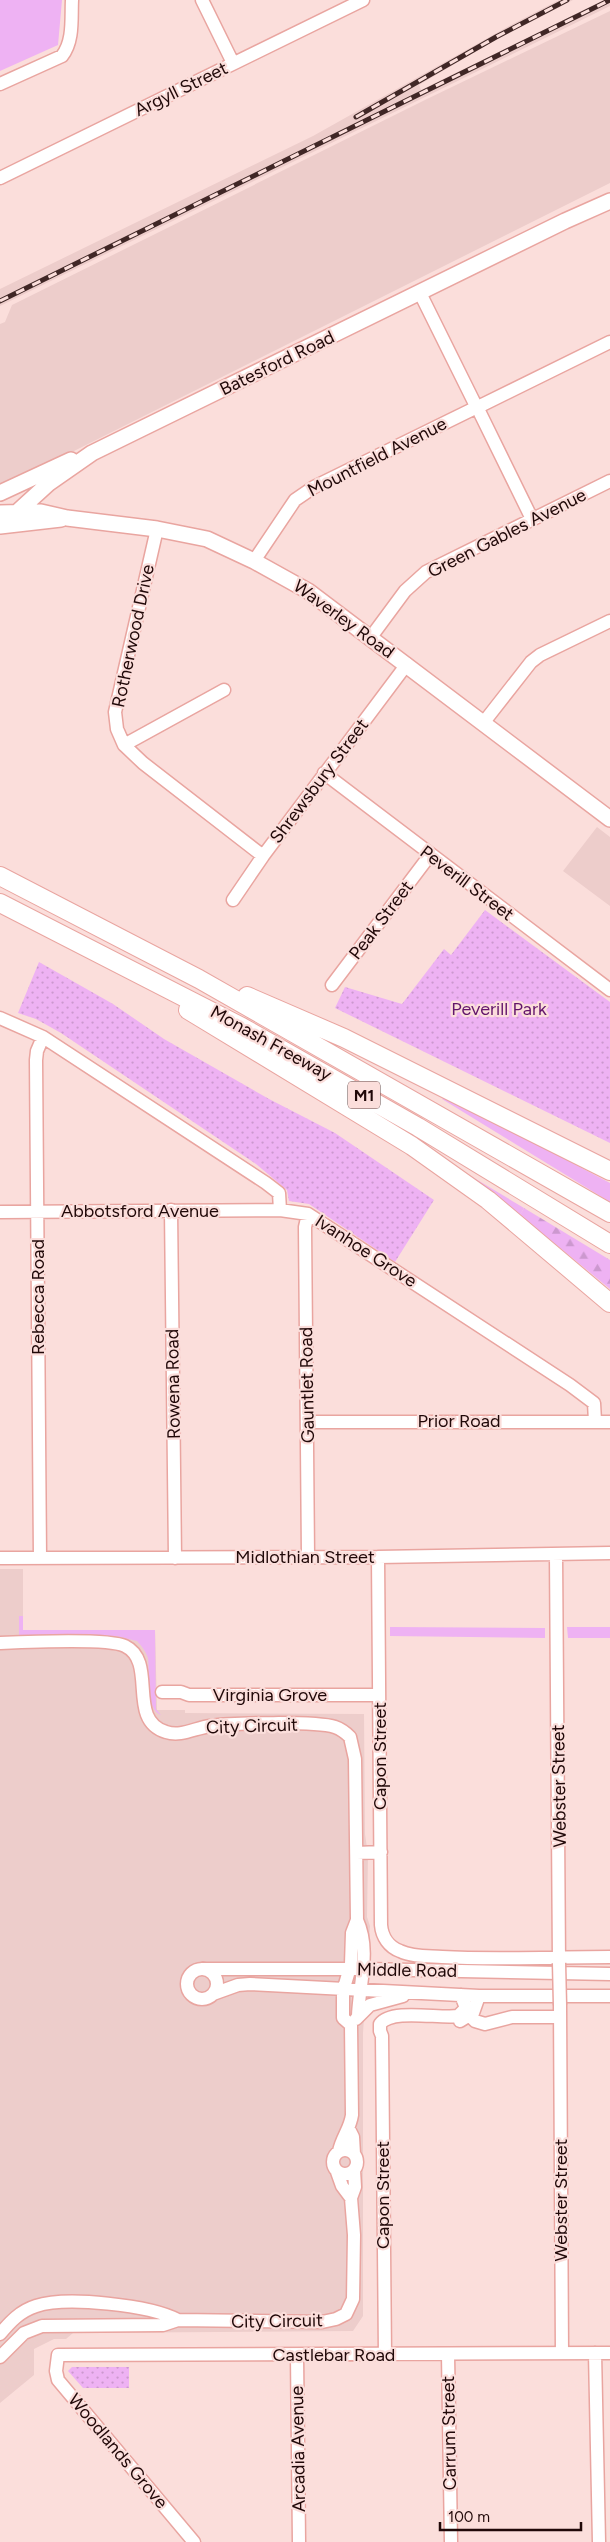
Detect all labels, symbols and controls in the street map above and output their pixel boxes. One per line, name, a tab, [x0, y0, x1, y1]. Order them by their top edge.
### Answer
street label: Argyll Street	[131, 57, 231, 121]
street label: Batesford Road	[216, 326, 338, 400]
street label: Mountfield Avenue	[304, 412, 450, 502]
street label: Green Gables Avenue	[424, 483, 590, 582]
street label: Rotherwood Drive	[107, 562, 159, 710]
street label: Waverley Road	[289, 575, 399, 663]
street label: Shrewsbury Street	[265, 714, 373, 848]
street label: Peverill Street	[416, 841, 518, 926]
street label: Peak Street	[344, 876, 418, 964]
park label: Peverill Park	[451, 998, 547, 1020]
street label: Monash Freeway	[207, 1001, 336, 1086]
road number: M1	[348, 1082, 380, 1108]
street label: Abbotsford Avenue	[61, 1200, 219, 1222]
street label: Ivanhoe Grove	[311, 1210, 421, 1292]
street label: Rebecca Road	[27, 1239, 49, 1355]
street label: Gauntlet Road	[295, 1327, 319, 1443]
street label: Rowena Road	[161, 1329, 185, 1439]
street label: Prior Road	[417, 1410, 501, 1432]
street label: Midlothian Street	[235, 1546, 375, 1568]
street label: Virginia Grove	[213, 1684, 327, 1706]
street label: Capon Street	[369, 1702, 391, 1810]
street label: City Circuit	[206, 1713, 298, 1739]
street label: Webster Street	[547, 1724, 571, 1848]
street label: Middle Road	[357, 1958, 457, 1982]
street label: Webster Street	[550, 2138, 572, 2261]
street label: Capon Street	[372, 2141, 394, 2249]
street label: City Circuit	[231, 2309, 323, 2333]
street label: Castlebar Road	[273, 2344, 395, 2366]
street label: Carrum Street	[437, 2375, 461, 2490]
street label: Arcadia Avenue	[286, 2385, 310, 2512]
street label: Woodlands Grove	[63, 2389, 173, 2513]
scale bar	[440, 2500, 581, 2532]
text: 100 m	[448, 2508, 490, 2526]

